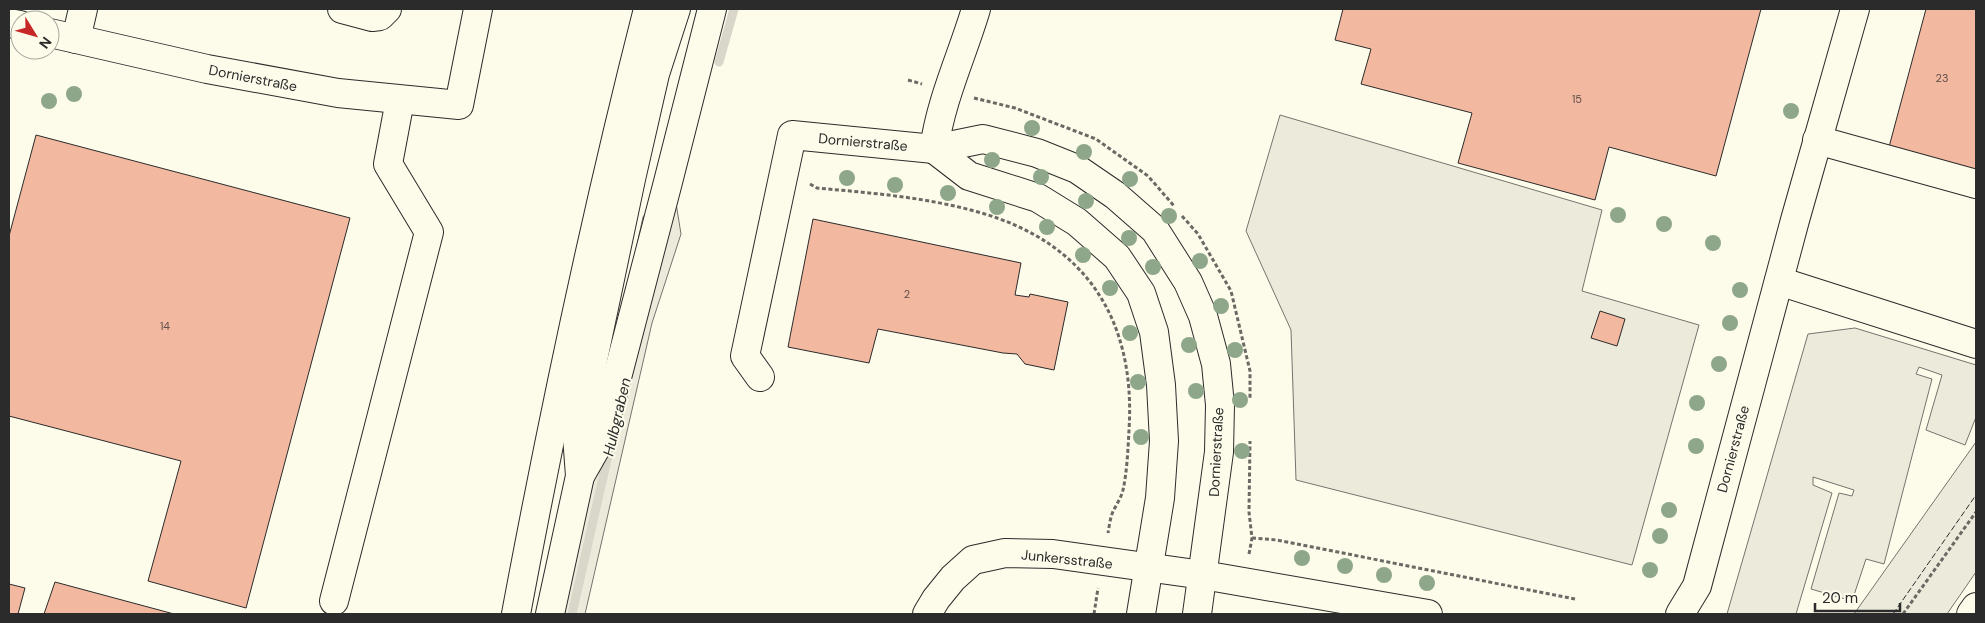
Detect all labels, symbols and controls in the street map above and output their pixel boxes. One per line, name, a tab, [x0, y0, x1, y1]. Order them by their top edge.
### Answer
north arrow	[10, 10, 60, 60]
text: N	[35, 33, 56, 52]
street label: Dornierstraße	[207, 61, 299, 95]
house number: 23	[1936, 71, 1948, 85]
house number: 15	[1572, 92, 1582, 106]
street label: Dornierstraße	[818, 129, 908, 155]
house number: 2	[904, 287, 910, 301]
house number: 14	[160, 319, 170, 333]
water label: Hulbgraben	[598, 375, 636, 458]
street label: Dornierstraße	[1713, 403, 1753, 495]
street label: Dornierstraße	[1205, 407, 1227, 497]
street label: Junkersstraße	[1020, 545, 1114, 573]
scale bar	[1815, 580, 1900, 612]
text: 20 m	[1822, 588, 1858, 608]

